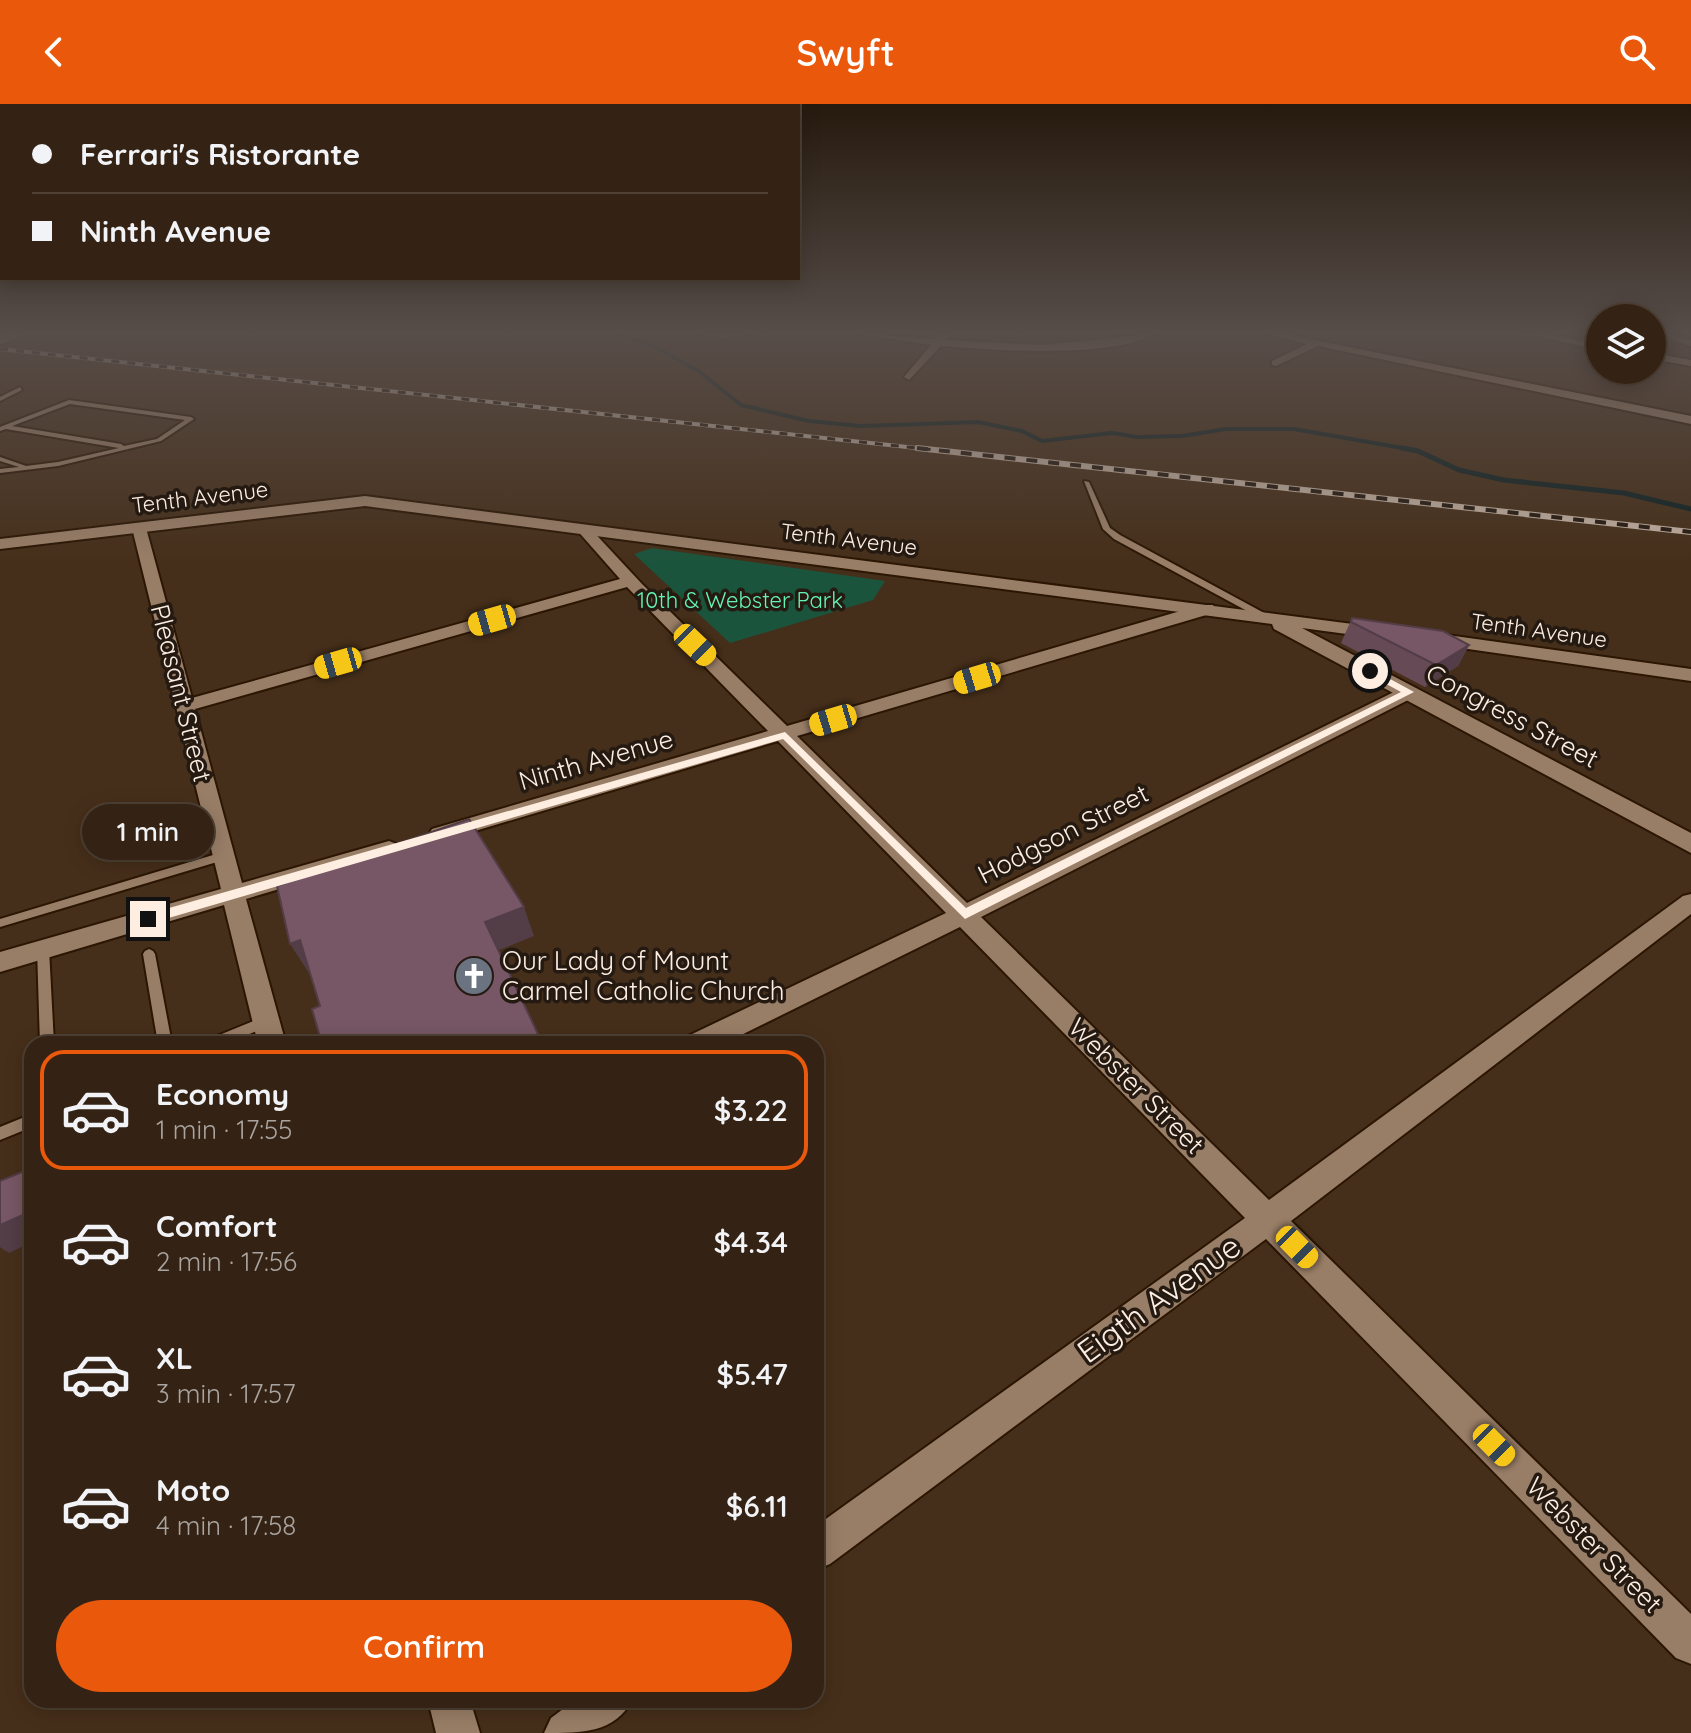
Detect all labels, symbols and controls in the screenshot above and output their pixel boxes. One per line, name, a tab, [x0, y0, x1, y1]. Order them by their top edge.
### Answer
icon: back	[32, 30, 76, 74]
text: Swyft	[796, 30, 895, 75]
icon: search	[1615, 30, 1659, 74]
text: Ferrari's Ristorante	[80, 135, 360, 173]
text: Ninth Avenue	[80, 212, 271, 250]
map controls	[1586, 304, 1666, 384]
button: layers	[1586, 304, 1666, 384]
street label: Tenth Avenue	[130, 475, 270, 519]
street label: Tenth Avenue	[779, 517, 919, 561]
park label: 10th & Webster Park	[637, 586, 843, 614]
street label: Pleasant Street	[143, 601, 220, 785]
car	[466, 602, 518, 638]
street label: Tenth Avenue	[1469, 607, 1609, 653]
car	[669, 620, 721, 670]
car	[312, 645, 364, 681]
route start	[1352, 653, 1388, 689]
street label: Congress Street	[1420, 656, 1604, 775]
car	[951, 660, 1003, 696]
car	[807, 702, 859, 738]
street label: Ninth Avenue	[515, 722, 677, 797]
street label: Hodgson Street	[972, 776, 1154, 891]
callout: 1 min	[82, 803, 214, 859]
text: 1 min	[117, 815, 179, 848]
route end	[130, 901, 166, 937]
place label: Our Lady of Mount Carmel Catholic Church	[502, 944, 785, 1007]
church icon: Our Lady of Mount Carmel Catholic Church	[453, 955, 495, 997]
street label: Webster Street	[1061, 1011, 1211, 1161]
icon: car	[60, 1074, 132, 1146]
text: Economy	[156, 1075, 289, 1113]
text: $3.22	[714, 1091, 788, 1129]
text: 1 min · 17:55	[156, 1113, 292, 1146]
icon: car	[60, 1206, 132, 1278]
text: Comfort	[156, 1207, 277, 1245]
car	[1272, 1222, 1322, 1272]
text: $4.34	[714, 1223, 788, 1261]
street label: Eigth Avenue	[1069, 1226, 1248, 1371]
text: 2 min · 17:56	[156, 1245, 297, 1278]
icon: car	[60, 1338, 132, 1410]
text: XL	[156, 1339, 193, 1377]
text: $5.47	[716, 1355, 788, 1393]
text: 3 min · 17:57	[156, 1377, 296, 1410]
car	[1469, 1420, 1519, 1470]
icon: car	[60, 1470, 132, 1542]
street label: Webster Street	[1519, 1470, 1669, 1620]
text: Moto	[156, 1471, 230, 1509]
text: $6.11	[726, 1487, 788, 1525]
text: 4 min · 17:58	[156, 1509, 296, 1542]
button: Confirm	[56, 1600, 792, 1692]

